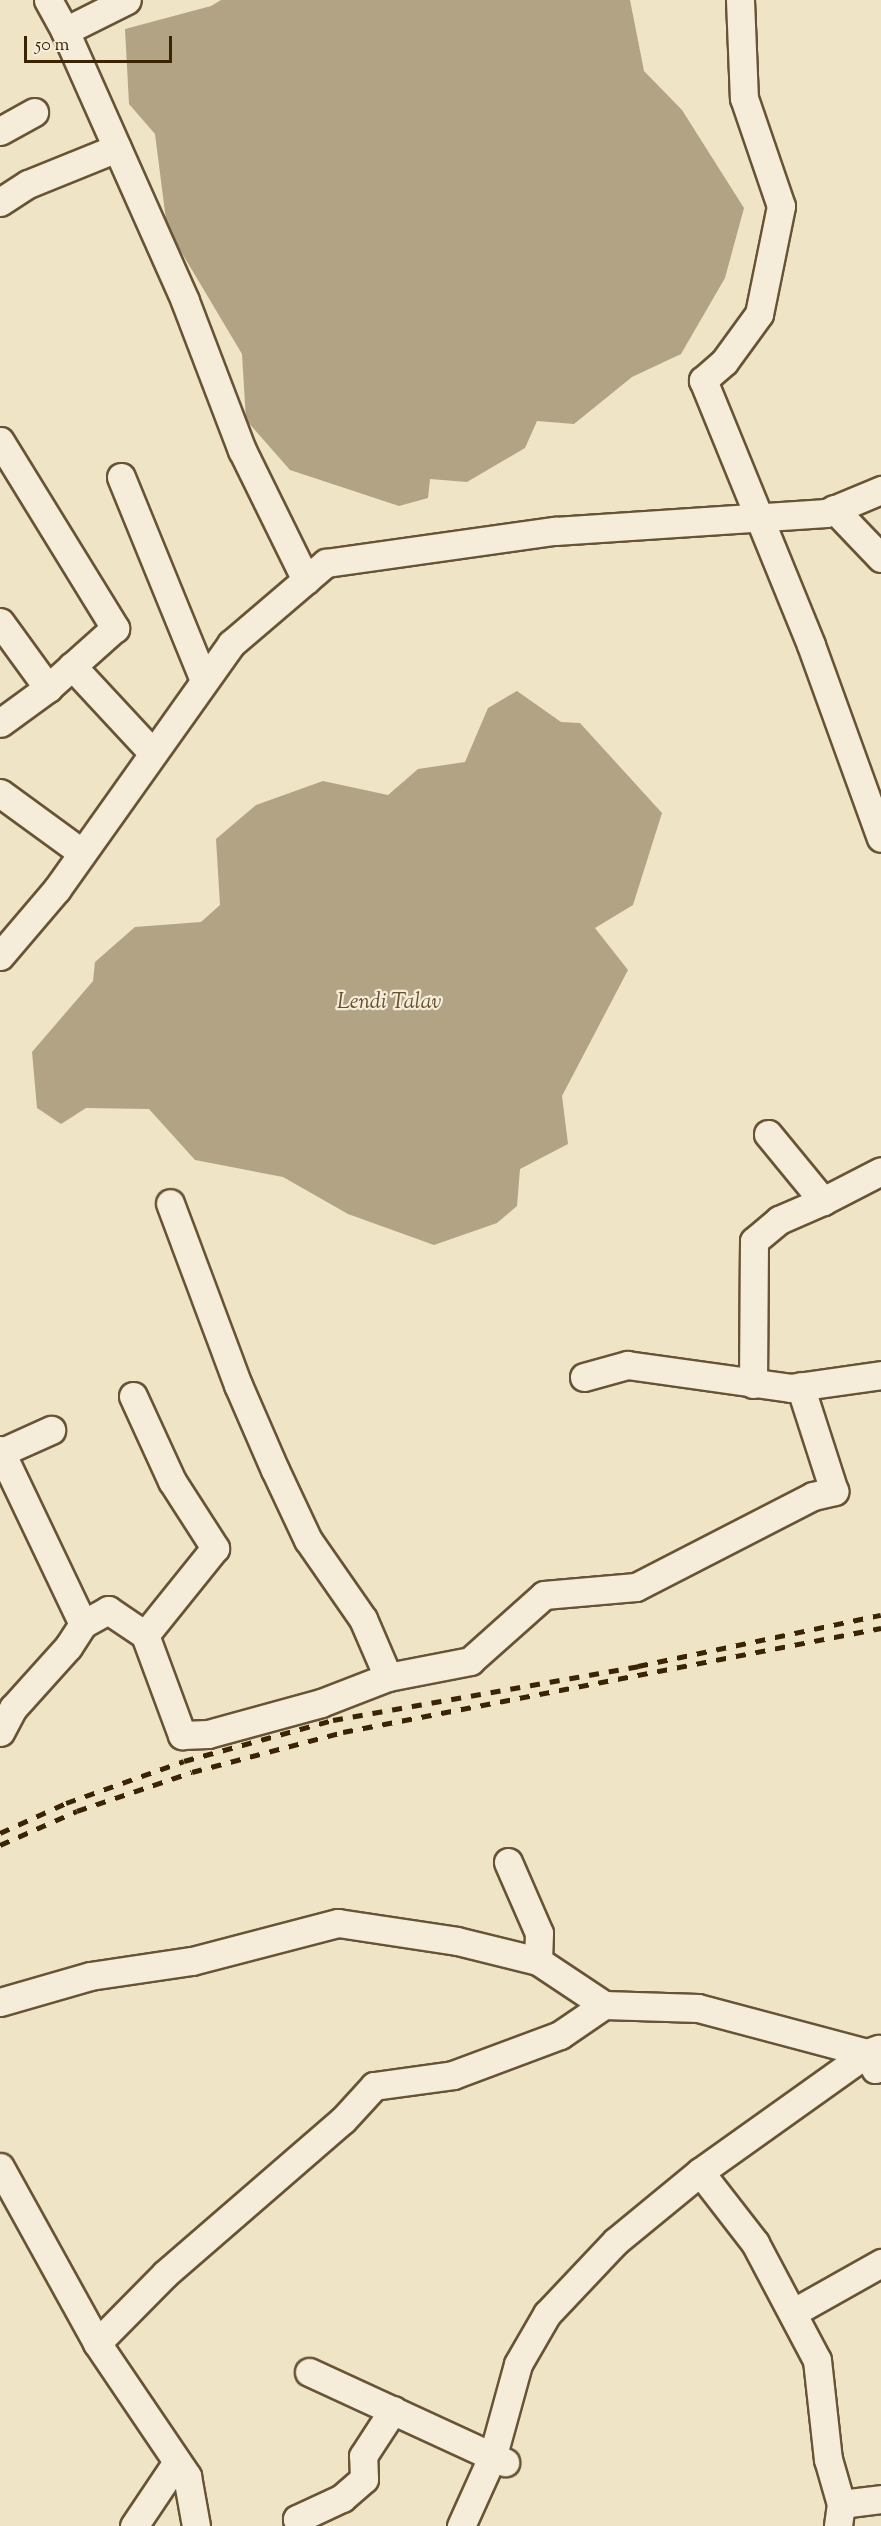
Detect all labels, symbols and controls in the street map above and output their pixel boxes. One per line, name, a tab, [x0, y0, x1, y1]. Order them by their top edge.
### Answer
scale bar	[27, 24, 176, 62]
text: 50 m	[35, 33, 69, 59]
water label: Lendi Talav	[337, 991, 441, 1017]

